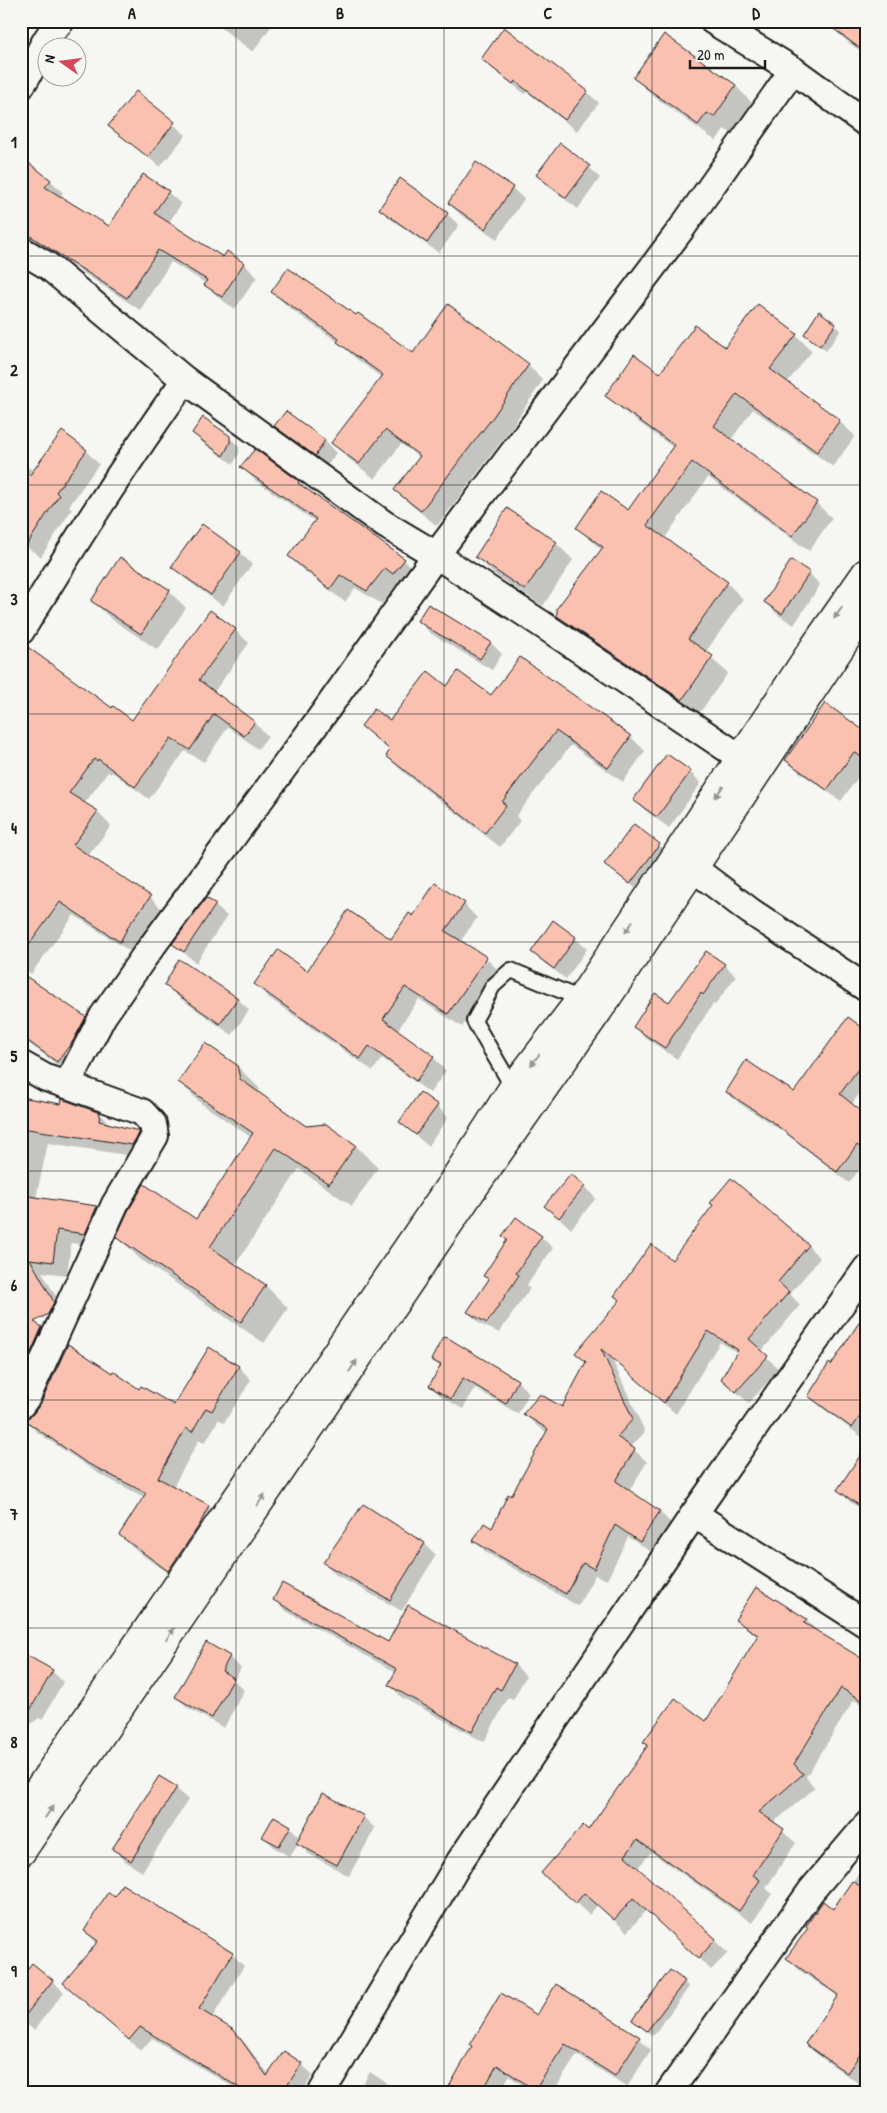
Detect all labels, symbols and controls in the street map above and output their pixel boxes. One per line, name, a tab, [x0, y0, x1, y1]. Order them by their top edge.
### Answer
text: A	[128, 2, 136, 24]
text: B	[336, 2, 344, 24]
text: C	[544, 2, 553, 24]
text: D	[752, 2, 760, 24]
north arrow	[38, 38, 88, 88]
scale bar	[690, 38, 764, 70]
text: 20 m	[697, 44, 724, 65]
text: N	[39, 52, 59, 65]
text: 1	[11, 131, 17, 153]
text: 2	[10, 359, 18, 381]
text: 3	[10, 588, 18, 610]
one-way arrow	[833, 606, 843, 620]
one-way arrow	[714, 785, 724, 799]
text: 4	[11, 817, 17, 839]
one-way arrow	[624, 921, 634, 934]
text: 5	[11, 1045, 18, 1067]
one-way arrow	[529, 1053, 540, 1066]
text: 6	[11, 1274, 18, 1296]
one-way arrow	[348, 1359, 357, 1372]
one-way arrow	[256, 1493, 266, 1507]
text: 7	[9, 1503, 18, 1525]
one-way arrow	[165, 1627, 175, 1641]
text: 8	[11, 1731, 18, 1753]
one-way arrow	[44, 1805, 54, 1819]
text: 9	[11, 1960, 17, 1982]

